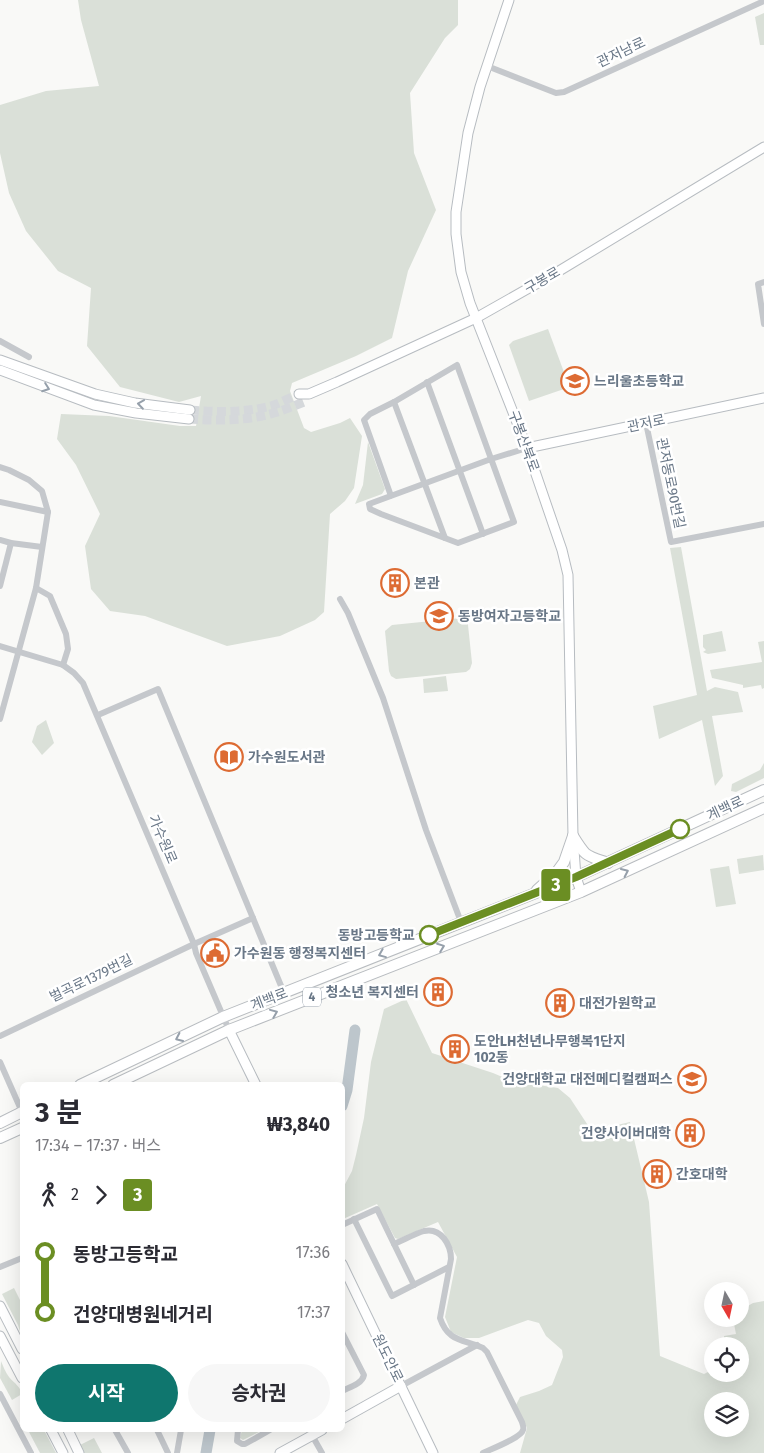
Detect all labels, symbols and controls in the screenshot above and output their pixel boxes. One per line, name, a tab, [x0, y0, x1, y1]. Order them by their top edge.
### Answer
street label: 관저남로	[594, 34, 648, 71]
street label: 구봉로	[521, 263, 563, 297]
school or university icon: 느리울초등학교	[560, 366, 590, 396]
place label: 느리울초등학교	[594, 373, 684, 390]
one-way arrow	[41, 382, 49, 392]
one-way arrow	[137, 399, 145, 410]
street label: 구봉산북로	[505, 408, 543, 474]
street label: 관저로	[625, 411, 667, 436]
street label: 관저동로90번길	[653, 436, 688, 530]
building icon: 본관	[380, 568, 410, 598]
place label: 본관	[414, 575, 440, 592]
school or university icon: 동방여자고등학교	[424, 601, 454, 631]
place label: 동방여자고등학교	[458, 608, 561, 625]
library icon: 가수원도서관	[214, 742, 244, 772]
place label: 가수원도서관	[248, 749, 325, 766]
street label: 계백로	[704, 793, 746, 824]
street label: 가수원로	[145, 812, 180, 866]
unlabelled marker	[670, 819, 690, 839]
one-way arrow	[620, 867, 629, 878]
line badge: 3	[540, 869, 572, 901]
text: 3	[551, 874, 561, 896]
marker: 동방고등학교	[419, 925, 439, 945]
place label: 동방고등학교	[338, 927, 415, 944]
public building icon: 가수원동 행정복지센터	[200, 938, 230, 968]
one-way arrow	[437, 943, 445, 953]
place label: 가수원동 행정복지센터	[234, 945, 366, 962]
one-way arrow	[378, 948, 387, 958]
street label: 벌곡로1379번길	[47, 951, 136, 1006]
building icon: 청소년 복지센터	[423, 977, 453, 1007]
place label: 청소년 복지센터	[326, 984, 419, 1001]
street label: 계백로	[248, 985, 290, 1014]
road number: 4	[303, 988, 321, 1006]
building icon: 대전가원학교	[545, 988, 575, 1018]
place label: 대전가원학교	[579, 995, 656, 1012]
one-way arrow	[269, 1008, 278, 1019]
one-way arrow	[175, 1032, 184, 1042]
place label: 도안LH천년나무행복1단지 102동	[474, 1033, 626, 1066]
building icon: 도안LH천년나무행복1단지 102동	[440, 1034, 470, 1064]
school or university icon: 건양대학교 대전메디컬캠퍼스	[677, 1064, 707, 1094]
place label: 건양대학교 대전메디컬캠퍼스	[502, 1071, 673, 1088]
text: 3 분	[35, 1096, 82, 1129]
text: ₩3,840	[267, 1113, 330, 1136]
building icon: 건양사이버대학	[675, 1118, 705, 1148]
place label: 건양사이버대학	[581, 1125, 671, 1142]
text: 17:34 – 17:37 · 버스	[35, 1136, 161, 1155]
building icon: 간호대학	[642, 1159, 672, 1189]
place label: 간호대학	[676, 1166, 728, 1183]
icon: walk	[35, 1181, 63, 1209]
icon: forward	[87, 1181, 115, 1209]
text: 3	[133, 1184, 142, 1206]
text: 2	[71, 1185, 79, 1204]
text: 동방고등학교	[73, 1243, 178, 1266]
text: 17:36	[295, 1243, 330, 1262]
north arrow	[704, 1282, 749, 1328]
map controls	[704, 1282, 749, 1437]
text: 건양대병원네거리	[73, 1303, 213, 1326]
text: 17:37	[297, 1303, 330, 1322]
street label: 원도안로	[369, 1331, 407, 1385]
button: locate	[704, 1337, 749, 1382]
button: 시작	[35, 1364, 178, 1422]
button: 승차권	[188, 1364, 330, 1422]
button: layers	[704, 1392, 749, 1437]

